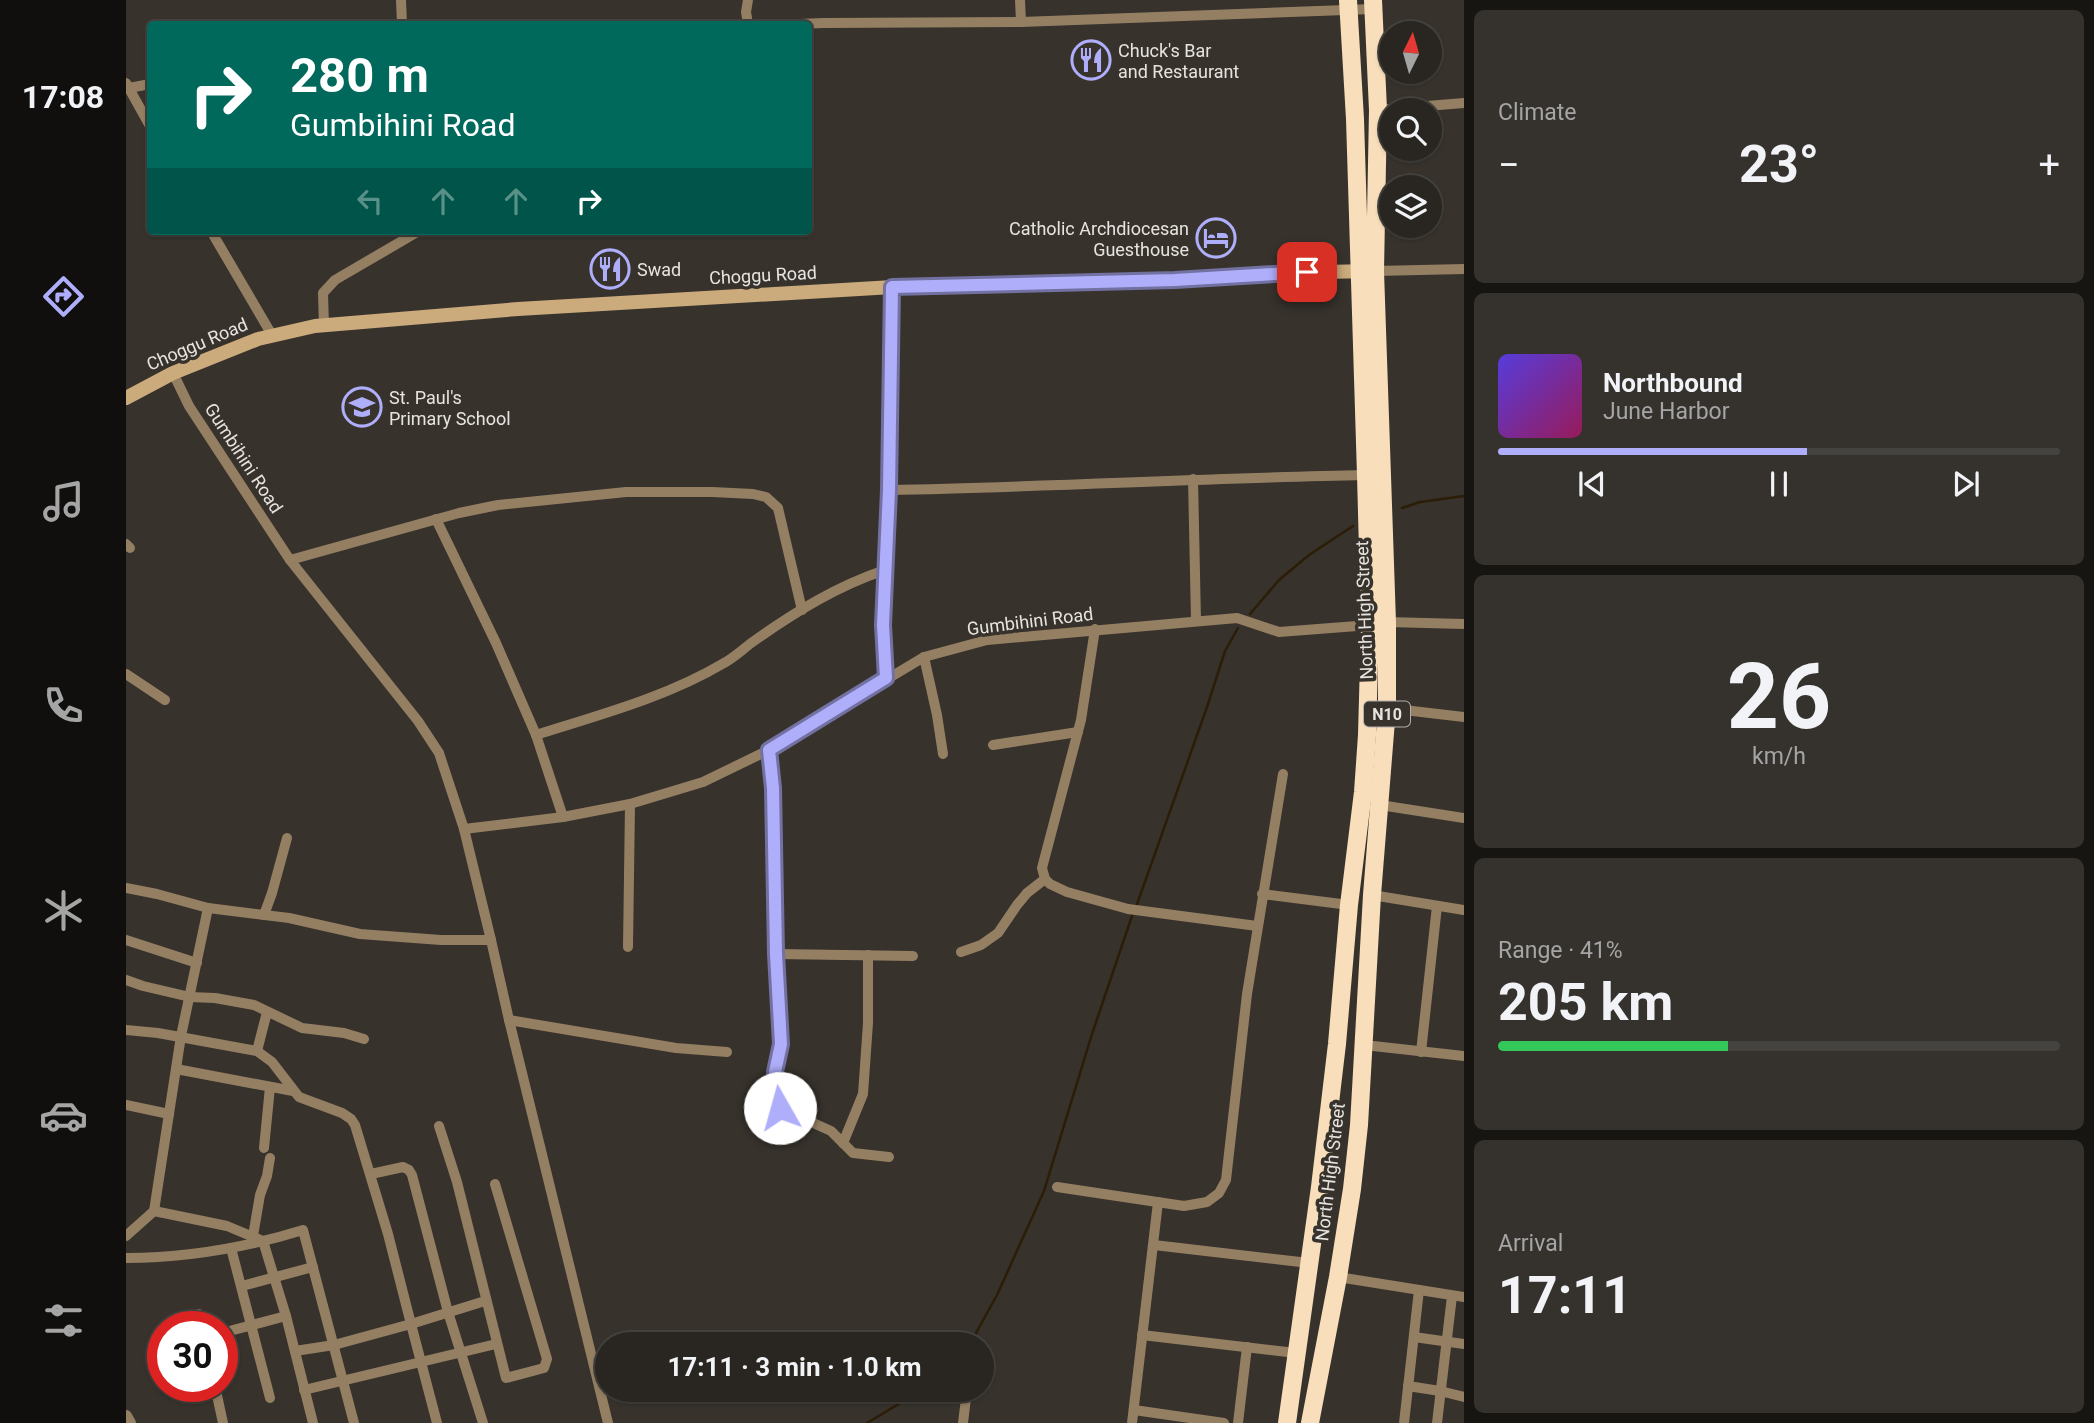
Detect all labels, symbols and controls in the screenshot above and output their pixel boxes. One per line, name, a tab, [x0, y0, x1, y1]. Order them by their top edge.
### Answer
north arrow	[1379, 21, 1442, 84]
map controls	[1379, 21, 1442, 238]
restaurant icon: Chuck's Bar and Restaurant	[1070, 39, 1112, 81]
place label: Chuck's Bar and Restaurant	[1118, 40, 1239, 82]
text: 280 m	[290, 47, 429, 104]
icon: right	[175, 49, 266, 140]
text: 17:08	[22, 78, 104, 116]
button: search	[1379, 98, 1442, 161]
text: Climate	[1498, 99, 1577, 126]
text: Gumbihini Road	[290, 106, 515, 144]
text: 23°	[1739, 134, 1819, 195]
text: −	[1498, 143, 1520, 187]
text: +	[2038, 143, 2060, 187]
button: layers	[1379, 175, 1442, 238]
icon: left	[351, 182, 389, 220]
icon: ahead	[424, 182, 462, 220]
icon: ahead	[497, 182, 535, 220]
icon: right	[570, 182, 608, 220]
hotel icon: Catholic Archdiocesan Guesthouse	[1195, 217, 1237, 259]
place label: Catholic Archdiocesan Guesthouse	[1009, 218, 1189, 260]
pin	[1277, 242, 1337, 302]
restaurant icon: Swad	[589, 248, 631, 290]
icon: arrive	[1288, 253, 1326, 291]
place label: Swad	[637, 259, 681, 280]
street label: Choggu Road	[709, 262, 817, 288]
icon: directions	[39, 272, 88, 321]
street label: Choggu Road	[143, 313, 251, 375]
text: Northbound	[1603, 368, 1743, 398]
school or university icon: St. Paul's Primary School	[341, 386, 383, 428]
place label: St. Paul's Primary School	[389, 387, 511, 429]
text: June Harbor	[1603, 398, 1730, 425]
street label: Gumbihini Road	[201, 399, 287, 517]
icon: previous	[1573, 465, 1611, 503]
icon: pause	[1760, 465, 1798, 503]
icon: next	[1947, 465, 1985, 503]
icon: music	[39, 477, 88, 526]
street label: North High Street	[1351, 540, 1377, 680]
street label: Gumbihini Road	[966, 603, 1094, 639]
text: 26	[1727, 644, 1831, 750]
icon: phone	[39, 681, 88, 730]
road number: N10	[1364, 702, 1410, 726]
text: km/h	[1752, 743, 1806, 770]
icon: climate	[39, 886, 88, 935]
text: Range · 41%	[1498, 937, 1623, 964]
text: 205 km	[1498, 972, 1673, 1033]
position arrow	[743, 1071, 817, 1145]
icon: car	[39, 1091, 88, 1140]
street label: North High Street	[1311, 1102, 1349, 1242]
text: Arrival	[1498, 1230, 1563, 1257]
text: 17:11	[1498, 1265, 1632, 1326]
icon: filters	[39, 1296, 88, 1345]
speed limit sign: 30	[147, 1311, 238, 1402]
text: 17:11 · 3 min · 1.0 km	[667, 1352, 922, 1382]

